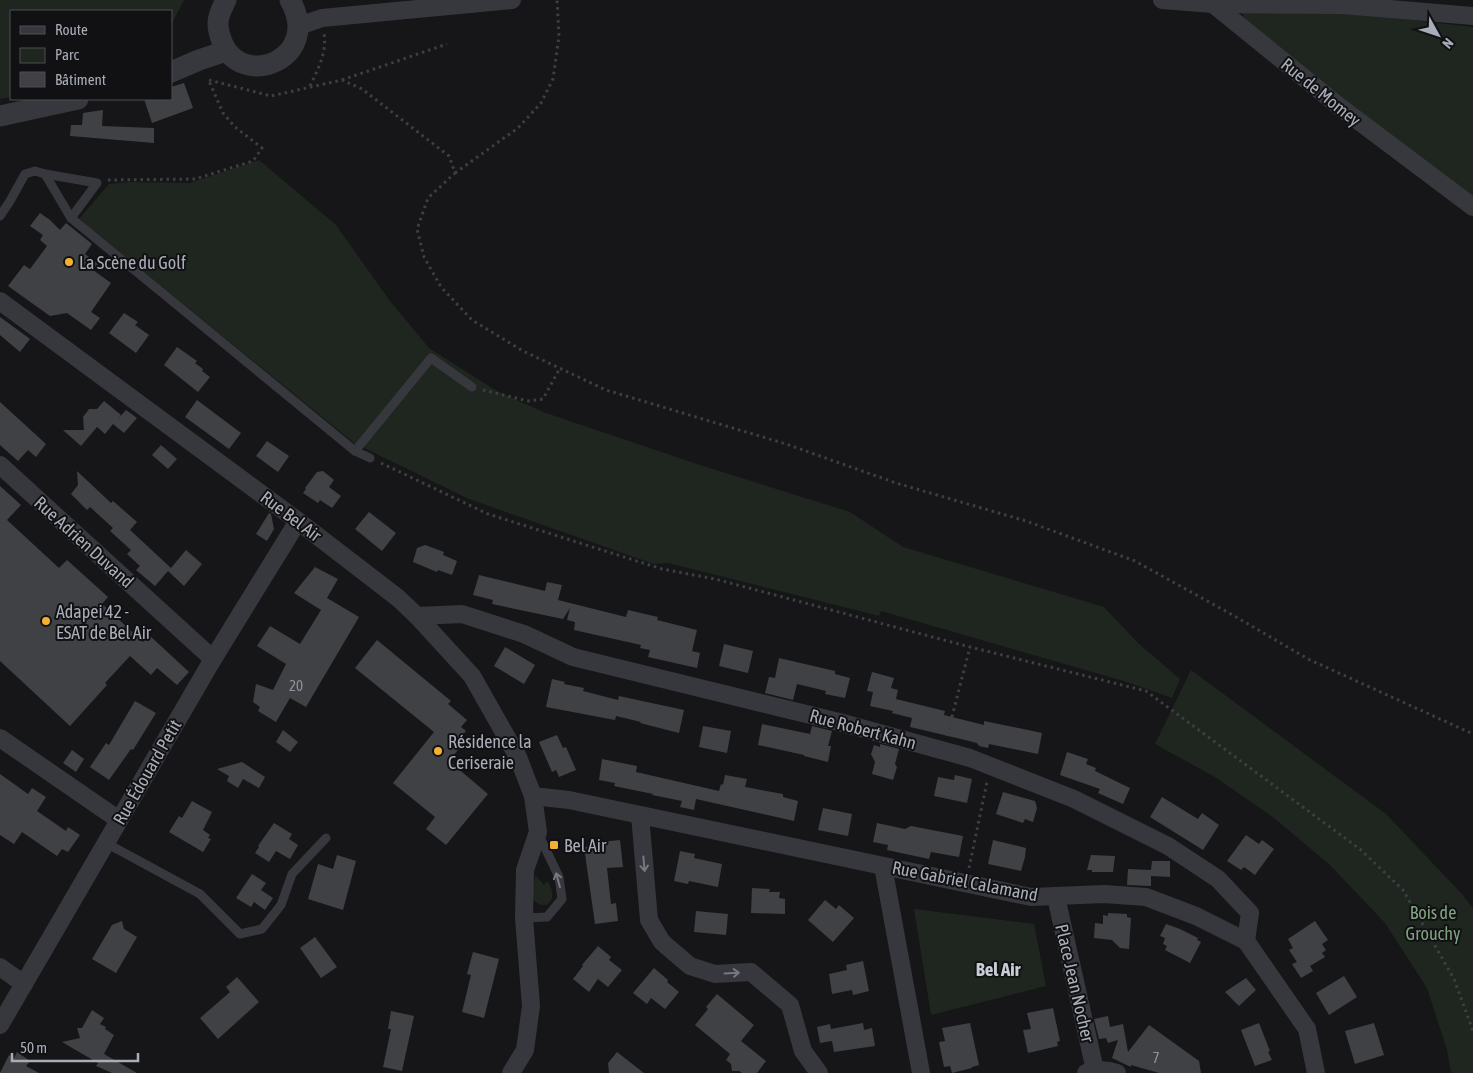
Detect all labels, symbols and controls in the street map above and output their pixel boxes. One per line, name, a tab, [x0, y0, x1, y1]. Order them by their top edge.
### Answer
legend	[10, 10, 172, 100]
north arrow	[1413, 10, 1463, 60]
text: Route	[55, 21, 88, 38]
text: N	[1439, 35, 1457, 52]
text: Parc	[55, 46, 79, 63]
street label: Rue de Momey	[1277, 54, 1365, 130]
text: Bâtiment	[55, 71, 106, 88]
place label: La Scène du Golf	[79, 252, 186, 273]
marker: La Scène du Golf	[63, 256, 75, 268]
street label: Rue Bel Air	[257, 486, 326, 546]
street label: Rue Adrien Duvand	[30, 492, 138, 592]
place label: Adapei 42 - ESAT de Bel Air	[56, 601, 152, 643]
marker: Adapei 42 - ESAT de Bel Air	[40, 615, 52, 627]
house number: 20	[289, 677, 303, 694]
street label: Rue Robert Kahn	[807, 705, 919, 753]
street label: Rue Édouard Petit	[108, 716, 186, 828]
place label: Résidence la Ceriseraie	[448, 731, 532, 773]
marker: Résidence la Ceriseraie	[432, 745, 444, 757]
place label: Bel Air	[564, 835, 607, 856]
marker: Bel Air	[548, 839, 560, 851]
one-way arrow	[640, 855, 649, 871]
street label: Rue Gabriel Calamand	[890, 857, 1040, 905]
one-way arrow	[553, 872, 563, 888]
park label: Bois de Grouchy	[1406, 902, 1460, 944]
street label: Place Jean Nocher	[1051, 922, 1099, 1045]
district label: Bel Air	[976, 958, 1021, 980]
one-way arrow	[724, 968, 740, 977]
scale bar	[12, 1030, 139, 1062]
text: 50 m	[20, 1039, 47, 1056]
house number: 7	[1152, 1049, 1160, 1066]

